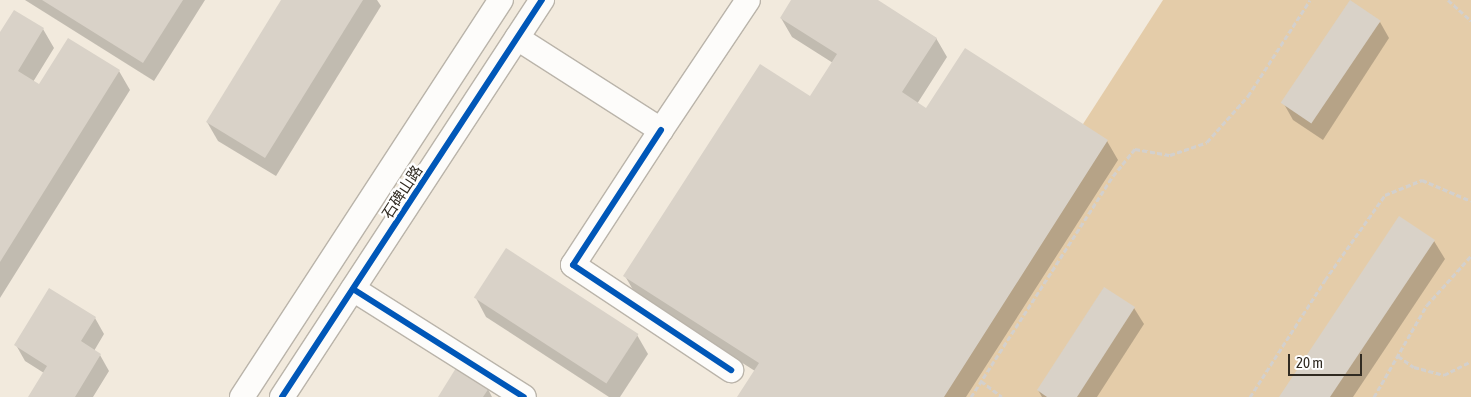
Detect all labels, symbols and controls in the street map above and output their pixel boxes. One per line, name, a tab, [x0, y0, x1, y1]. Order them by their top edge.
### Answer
street label: 石碑山路	[378, 162, 426, 222]
scale bar	[1291, 344, 1365, 376]
text: 20 m	[1296, 354, 1323, 371]

